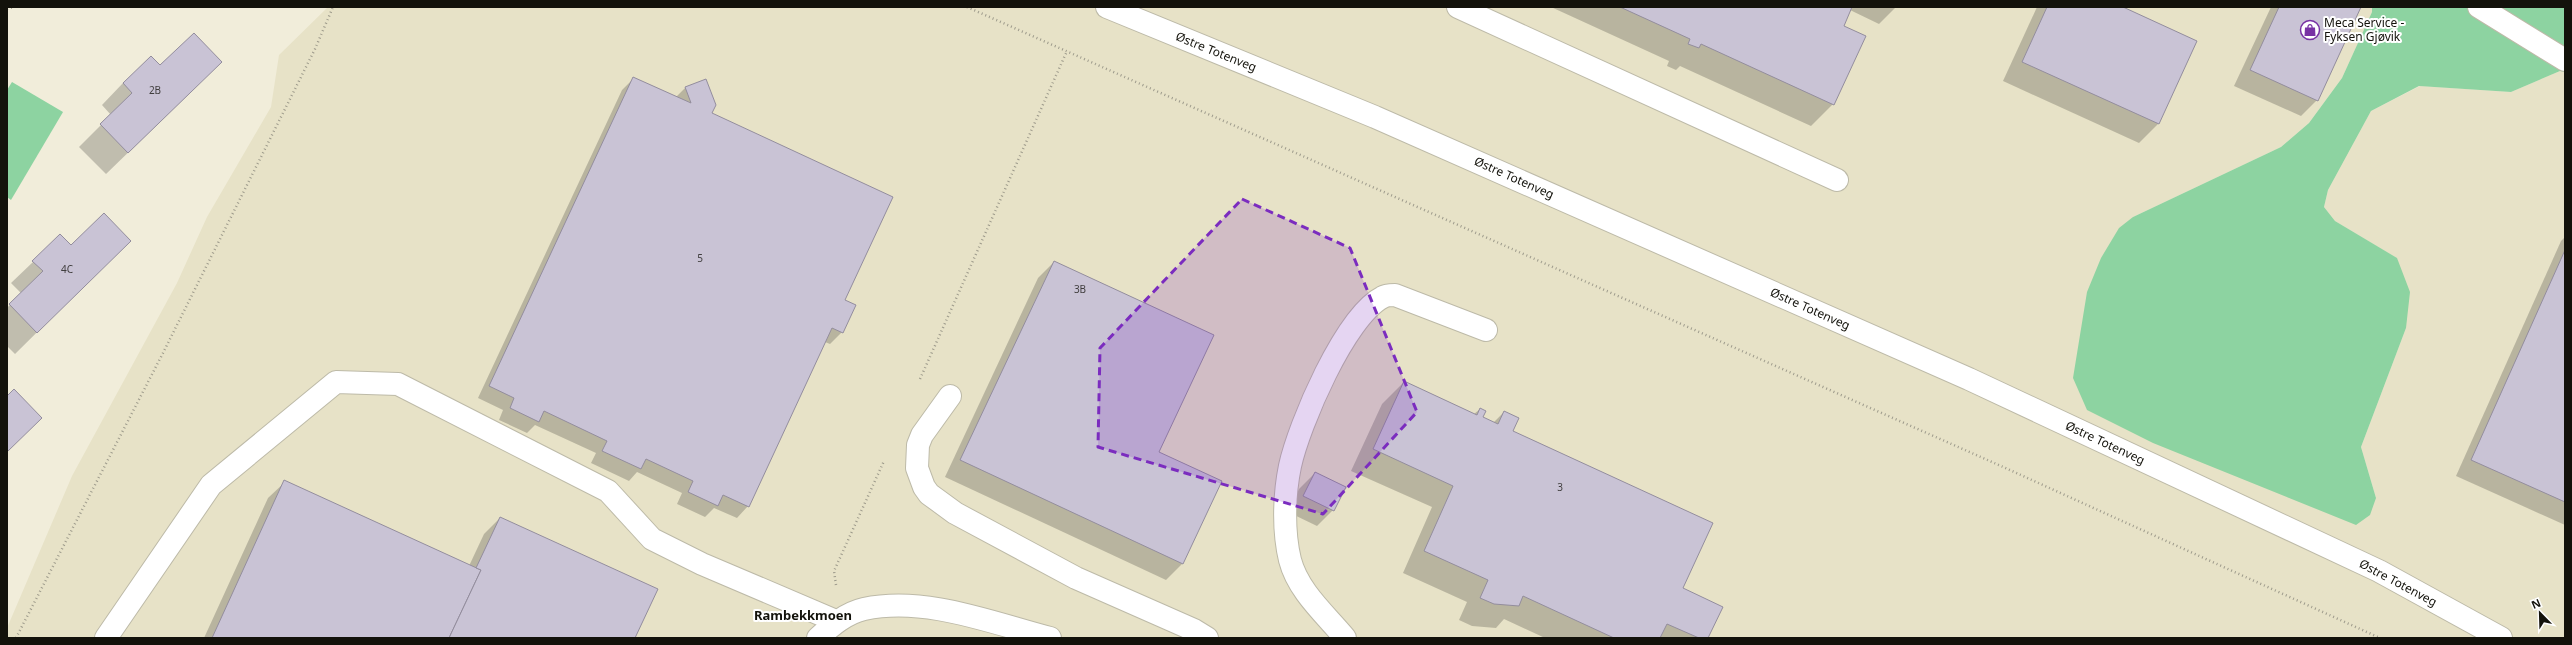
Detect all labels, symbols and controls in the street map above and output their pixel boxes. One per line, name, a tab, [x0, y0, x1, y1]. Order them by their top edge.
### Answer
place label: Meca Service - Fyksen Gjøvik	[2324, 14, 2404, 45]
shop icon: Meca Service - Fyksen Gjøvik	[2299, 19, 2321, 41]
street label: Østre Totenveg	[1173, 28, 1259, 76]
house number: 2B	[149, 83, 161, 97]
street label: Østre Totenveg	[1471, 152, 1557, 203]
house number: 5	[697, 251, 703, 265]
house number: 4C	[61, 262, 74, 276]
house number: 3B	[1074, 282, 1086, 296]
street label: Østre Totenveg	[1767, 283, 1853, 334]
street label: Østre Totenveg	[2063, 417, 2148, 468]
house number: 3	[1557, 480, 1563, 494]
street label: Østre Totenveg	[2356, 555, 2440, 610]
north arrow	[2520, 593, 2560, 633]
text: N	[2529, 595, 2543, 612]
district label: Rambekkmoen	[754, 606, 852, 624]

